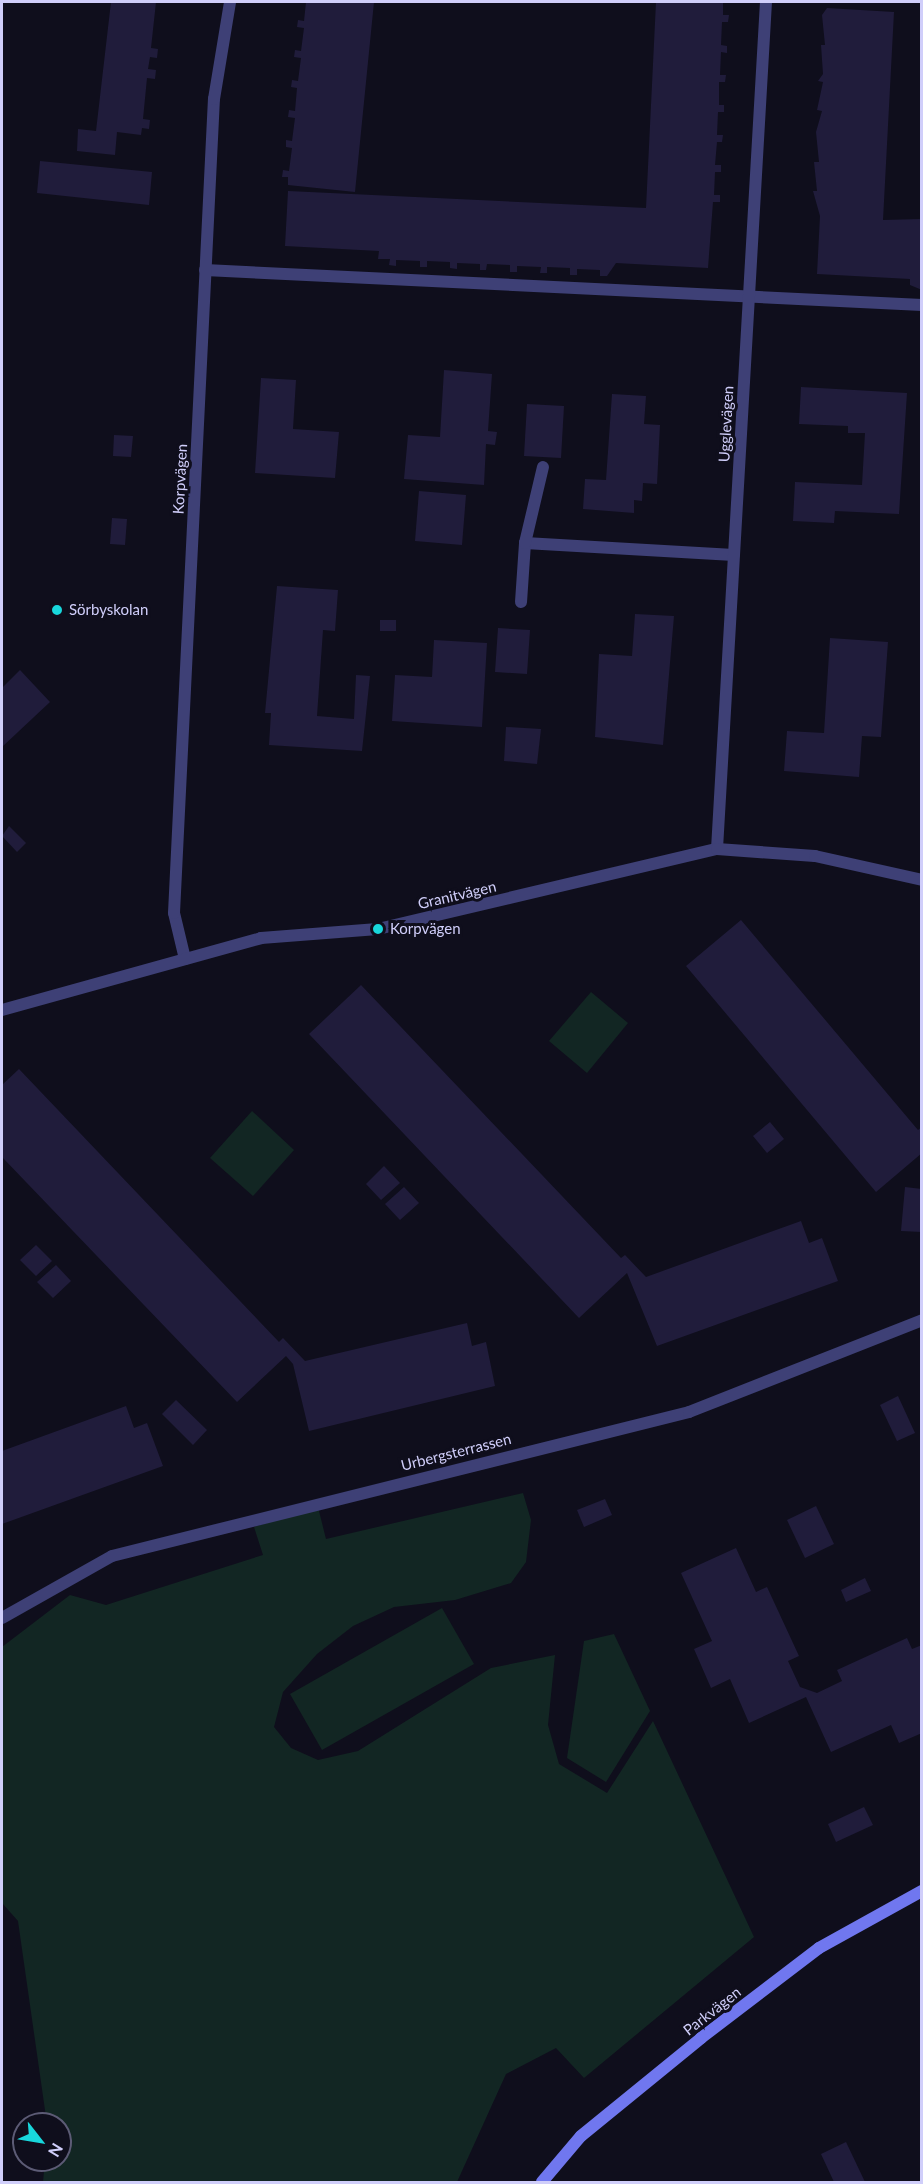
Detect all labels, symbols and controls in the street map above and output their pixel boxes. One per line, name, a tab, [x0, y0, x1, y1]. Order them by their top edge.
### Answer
street label: Ugglevägen	[715, 385, 737, 463]
street label: Korpvägen	[169, 443, 191, 515]
place label: Sörbyskolan	[69, 601, 148, 619]
marker: Sörbyskolan	[50, 603, 64, 617]
street label: Granitvägen	[416, 877, 498, 913]
place label: Korpvägen	[390, 920, 461, 938]
marker: Korpvägen	[371, 922, 385, 936]
street label: Urbergsterrassen	[399, 1430, 513, 1474]
street label: Parkvägen	[680, 1983, 744, 2039]
north arrow	[12, 2112, 72, 2172]
text: N	[45, 2140, 67, 2161]

